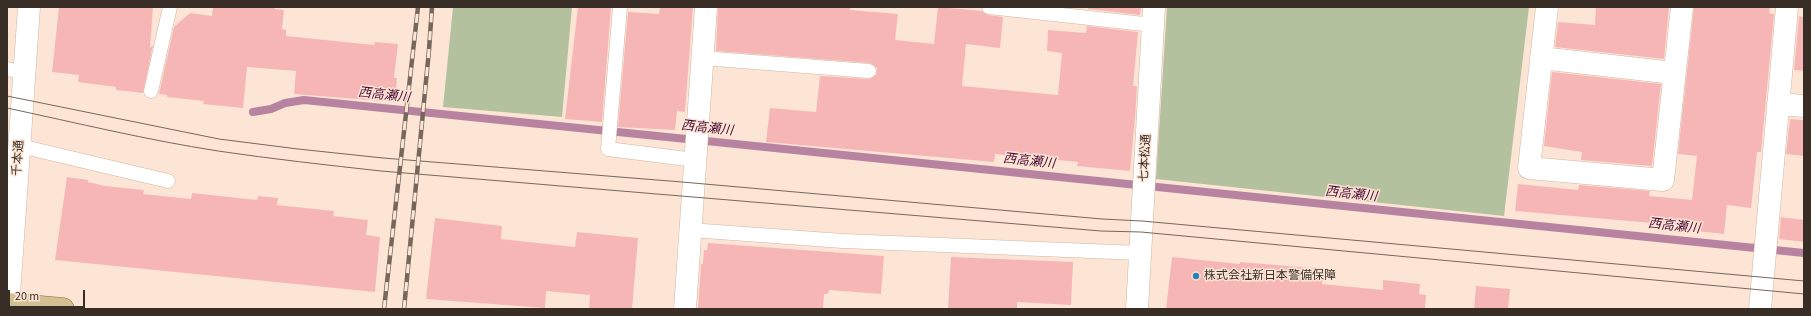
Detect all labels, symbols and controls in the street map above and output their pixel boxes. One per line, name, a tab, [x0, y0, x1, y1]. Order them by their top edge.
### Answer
water label: 西高瀬川	[357, 86, 411, 106]
water label: 西高瀬川	[680, 119, 734, 139]
street label: 七本松通	[1138, 134, 1154, 182]
street label: 千本通	[11, 140, 27, 176]
water label: 西高瀬川	[1002, 152, 1056, 172]
water label: 西高瀬川	[1324, 185, 1378, 205]
water label: 西高瀬川	[1647, 217, 1701, 237]
place label: 株式会社新日本警備保障	[1204, 269, 1336, 283]
marker: 株式会社新日本警備保障	[1191, 271, 1201, 281]
scale bar	[10, 282, 87, 308]
text: 20 m	[15, 288, 39, 305]

